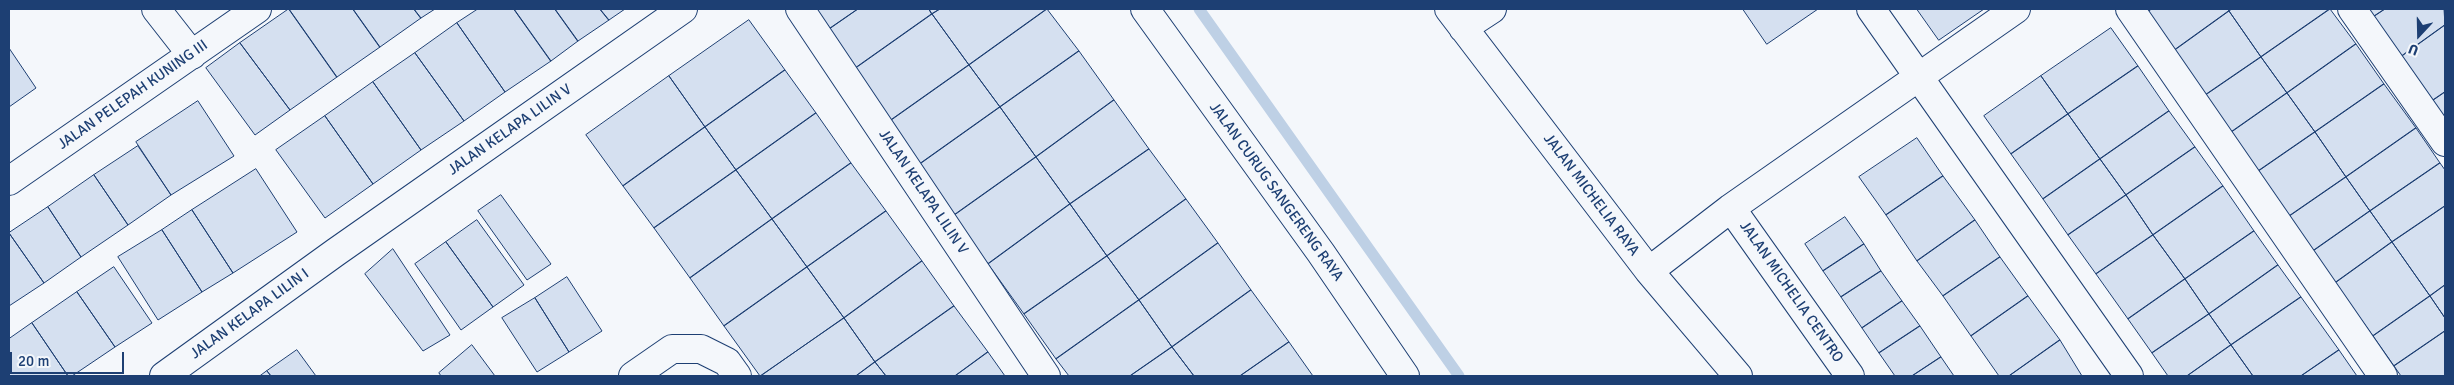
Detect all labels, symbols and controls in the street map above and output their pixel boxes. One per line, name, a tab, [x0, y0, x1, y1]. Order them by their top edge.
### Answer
north arrow	[2394, 10, 2444, 60]
street label: JALAN PELEPAH KUNING III	[54, 36, 212, 154]
text: U	[2406, 40, 2421, 59]
street label: JALAN KELAPA LILIN V	[445, 81, 575, 179]
street label: JALAN CURUG SANGERENG RAYA	[1205, 99, 1347, 285]
street label: JALAN KELAPA LILIN V	[875, 126, 971, 258]
street label: JALAN MICHELIA RAYA	[1539, 130, 1643, 260]
street label: JALAN MICHELIA CENTRO	[1735, 218, 1847, 366]
street label: JALAN KELAPA LILIN I	[187, 265, 313, 363]
scale bar	[12, 342, 126, 374]
text: 20 m	[18, 352, 49, 370]

